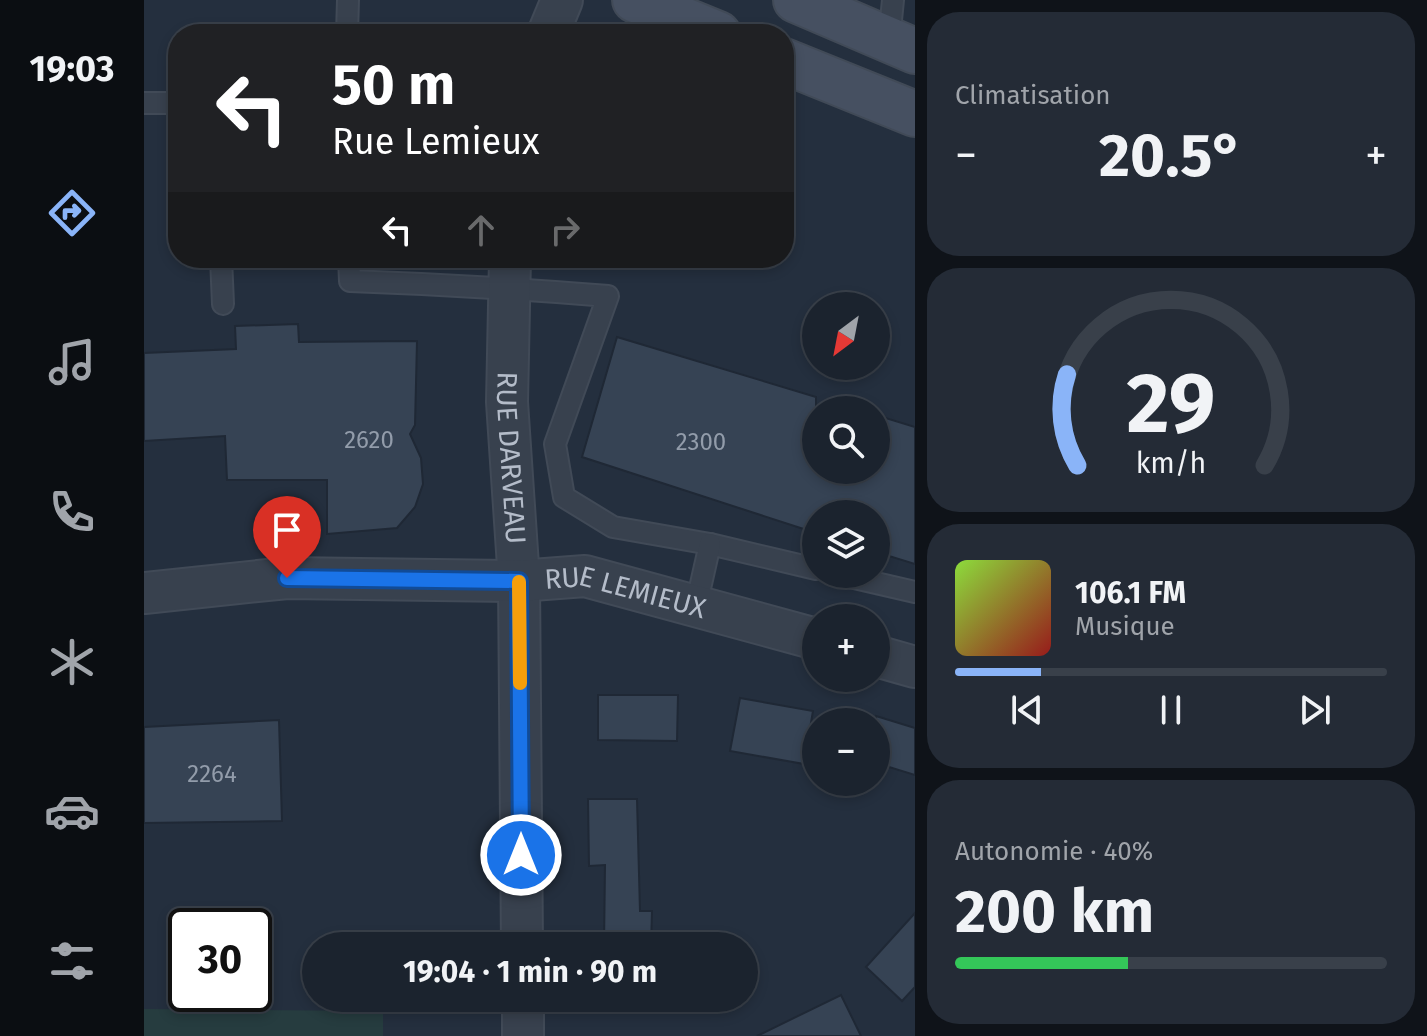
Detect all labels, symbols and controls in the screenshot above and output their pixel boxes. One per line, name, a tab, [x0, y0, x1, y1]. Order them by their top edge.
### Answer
text: 19:03	[30, 47, 114, 91]
text: 50 m	[332, 52, 455, 119]
icon: left	[200, 56, 304, 160]
text: Climatisation	[955, 80, 1111, 111]
text: Rue Lemieux	[332, 120, 540, 164]
text: 20.5°	[1099, 120, 1243, 192]
text: −	[955, 129, 977, 182]
text: +	[1365, 129, 1387, 182]
icon: directions	[44, 185, 100, 241]
icon: left	[375, 208, 419, 252]
icon: ahead	[459, 208, 503, 252]
icon: right	[543, 208, 587, 252]
north arrow	[802, 292, 890, 380]
map controls	[802, 292, 890, 796]
icon: music	[44, 334, 100, 390]
text: 29	[1127, 354, 1215, 454]
street label: RUE DARVEAU	[490, 371, 533, 545]
button: search	[802, 396, 890, 484]
house number: 2620	[344, 426, 394, 454]
house number: 2300	[676, 428, 726, 456]
text: km/h	[1136, 446, 1206, 481]
icon: phone	[44, 484, 100, 540]
pin	[253, 496, 321, 578]
button: layers	[802, 500, 890, 588]
icon: arrive	[265, 508, 309, 552]
street label: RUE LEMIEUX	[543, 559, 710, 625]
text: 106.1 FM	[1075, 575, 1186, 611]
button: +	[802, 604, 890, 692]
text: Musique	[1075, 611, 1175, 642]
icon: climate	[44, 634, 100, 690]
icon: previous	[1005, 688, 1049, 732]
icon: pause	[1149, 688, 1193, 732]
icon: next	[1293, 688, 1337, 732]
button: −	[802, 708, 890, 796]
house number: 2264	[187, 760, 237, 788]
icon: car	[44, 783, 100, 839]
position arrow	[479, 813, 563, 897]
text: Autonomie · 40%	[955, 836, 1153, 867]
text: 200 km	[955, 876, 1154, 948]
speed limit sign: 30	[168, 908, 272, 1012]
icon: filters	[44, 933, 100, 989]
text: 19:04 · 1 min · 90 m	[403, 954, 657, 990]

